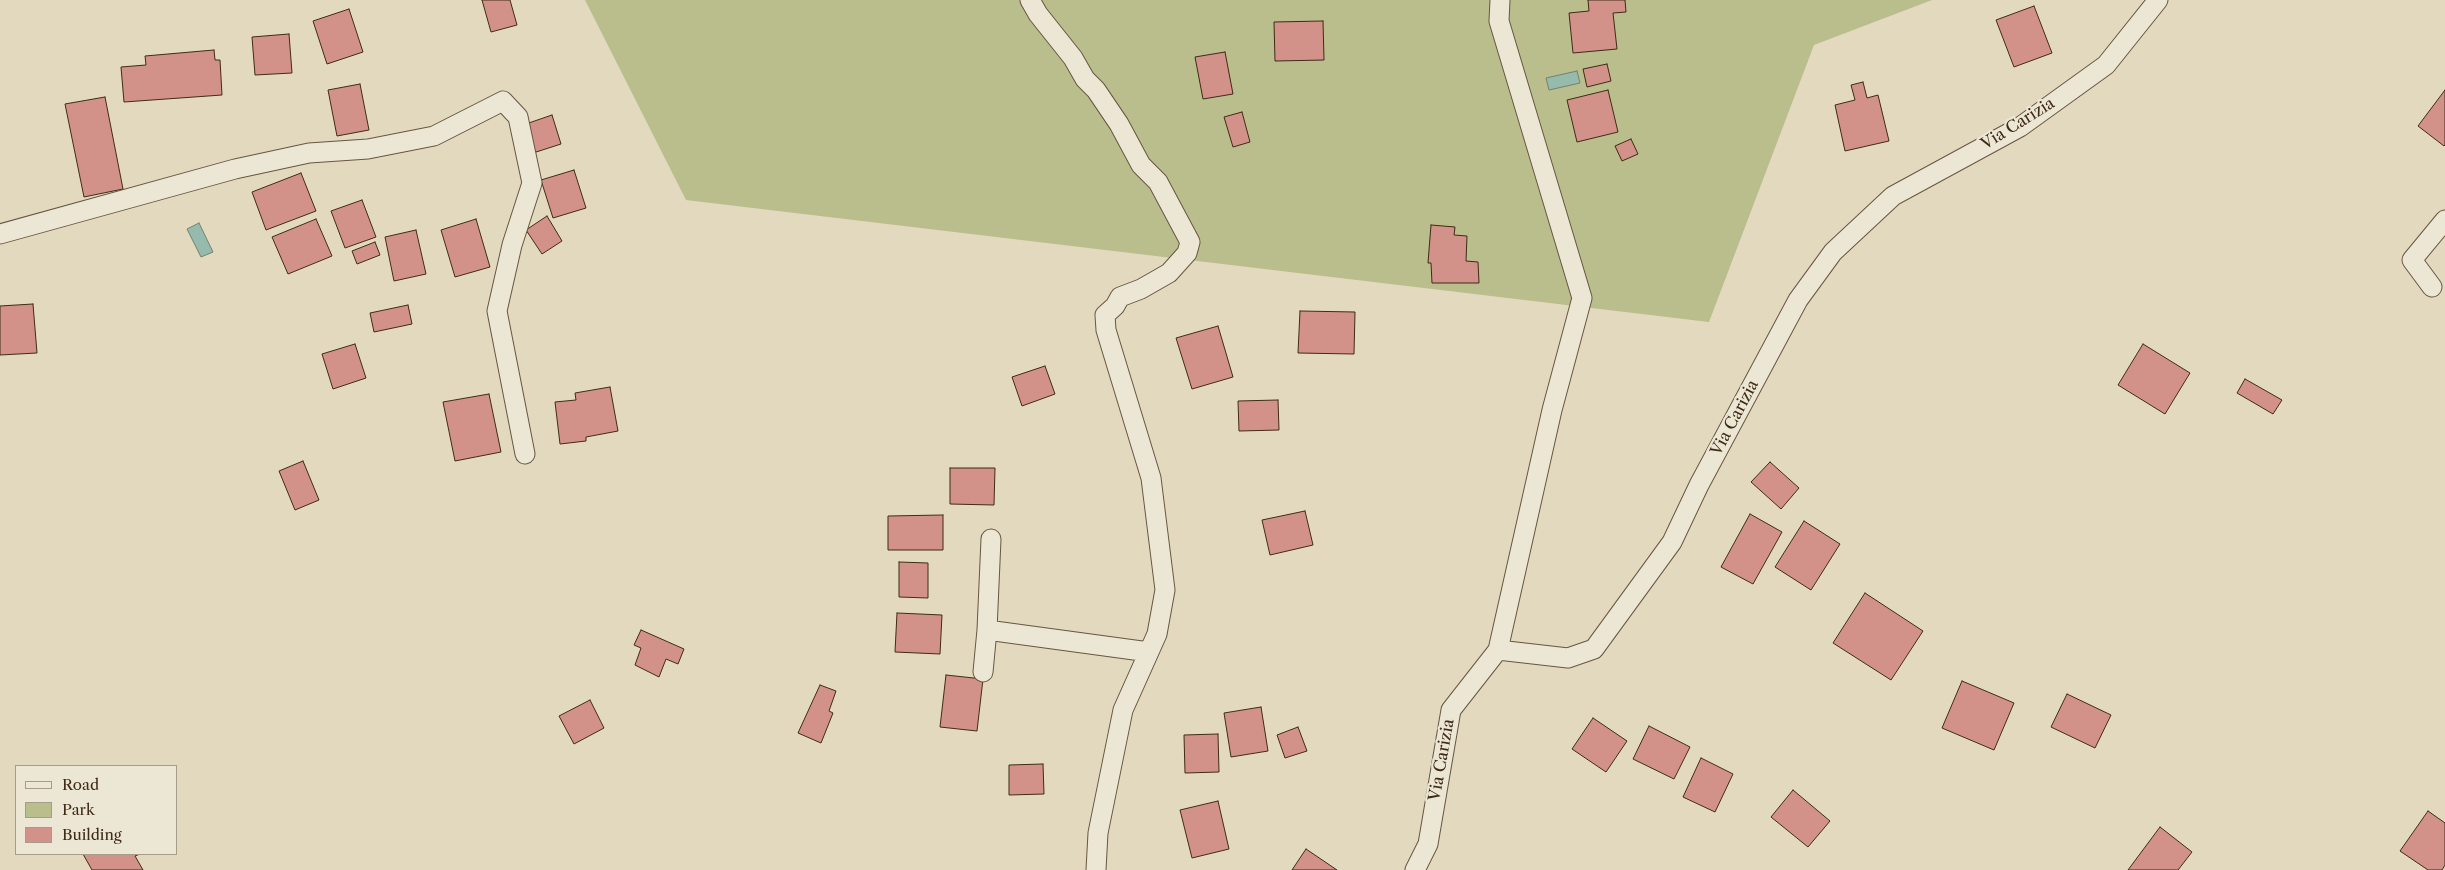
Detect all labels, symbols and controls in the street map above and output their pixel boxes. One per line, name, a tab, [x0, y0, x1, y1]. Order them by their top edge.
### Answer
street label: Via Carizia	[1978, 94, 2058, 154]
street label: Via Carizia	[1707, 377, 1763, 459]
street label: Via Carizia	[1425, 717, 1459, 803]
legend	[15, 765, 178, 855]
text: Road	[62, 775, 99, 794]
text: Park	[62, 800, 95, 819]
text: Building	[62, 825, 122, 844]

